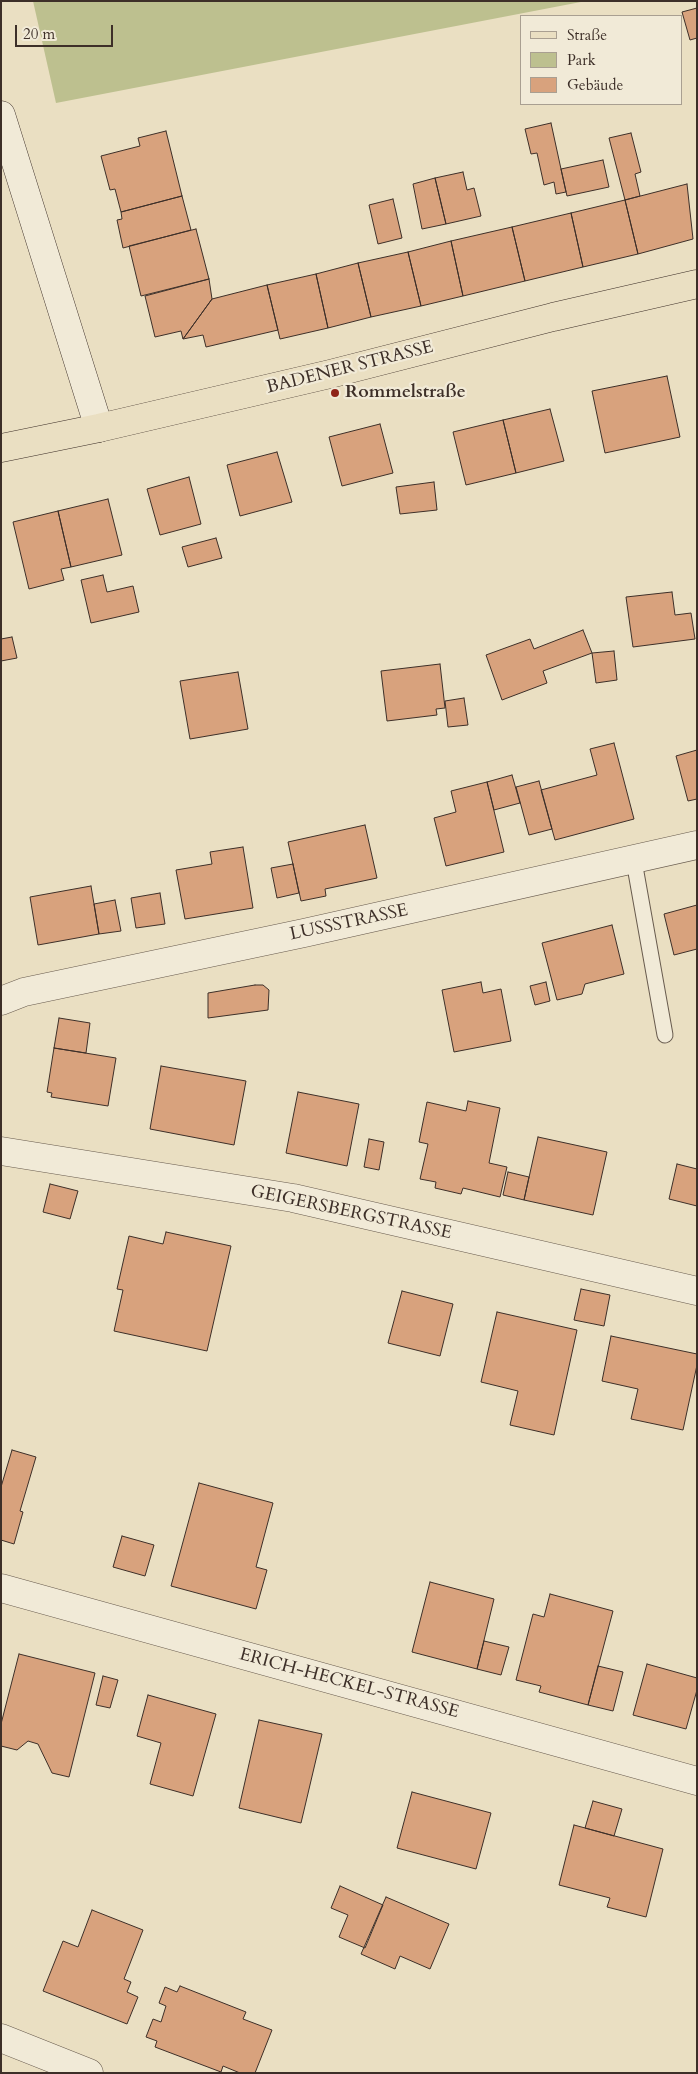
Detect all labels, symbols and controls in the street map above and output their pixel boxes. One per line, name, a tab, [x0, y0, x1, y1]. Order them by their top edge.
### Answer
scale bar	[18, 15, 115, 47]
legend	[520, 15, 683, 105]
text: 20 m	[23, 24, 55, 44]
text: Straße	[567, 25, 607, 45]
text: Park	[567, 50, 596, 70]
text: Gebäude	[567, 75, 623, 95]
street label: BADENER STRASSE	[264, 337, 436, 399]
place label: Rommelstraße	[345, 382, 466, 404]
marker: Rommelstraße	[329, 387, 341, 399]
street label: LUSSSTRASSE	[288, 900, 410, 946]
street label: GEIGERSBERGSTRASSE	[248, 1181, 454, 1245]
street label: ERICH-HECKEL-STRASSE	[237, 1644, 461, 1724]

